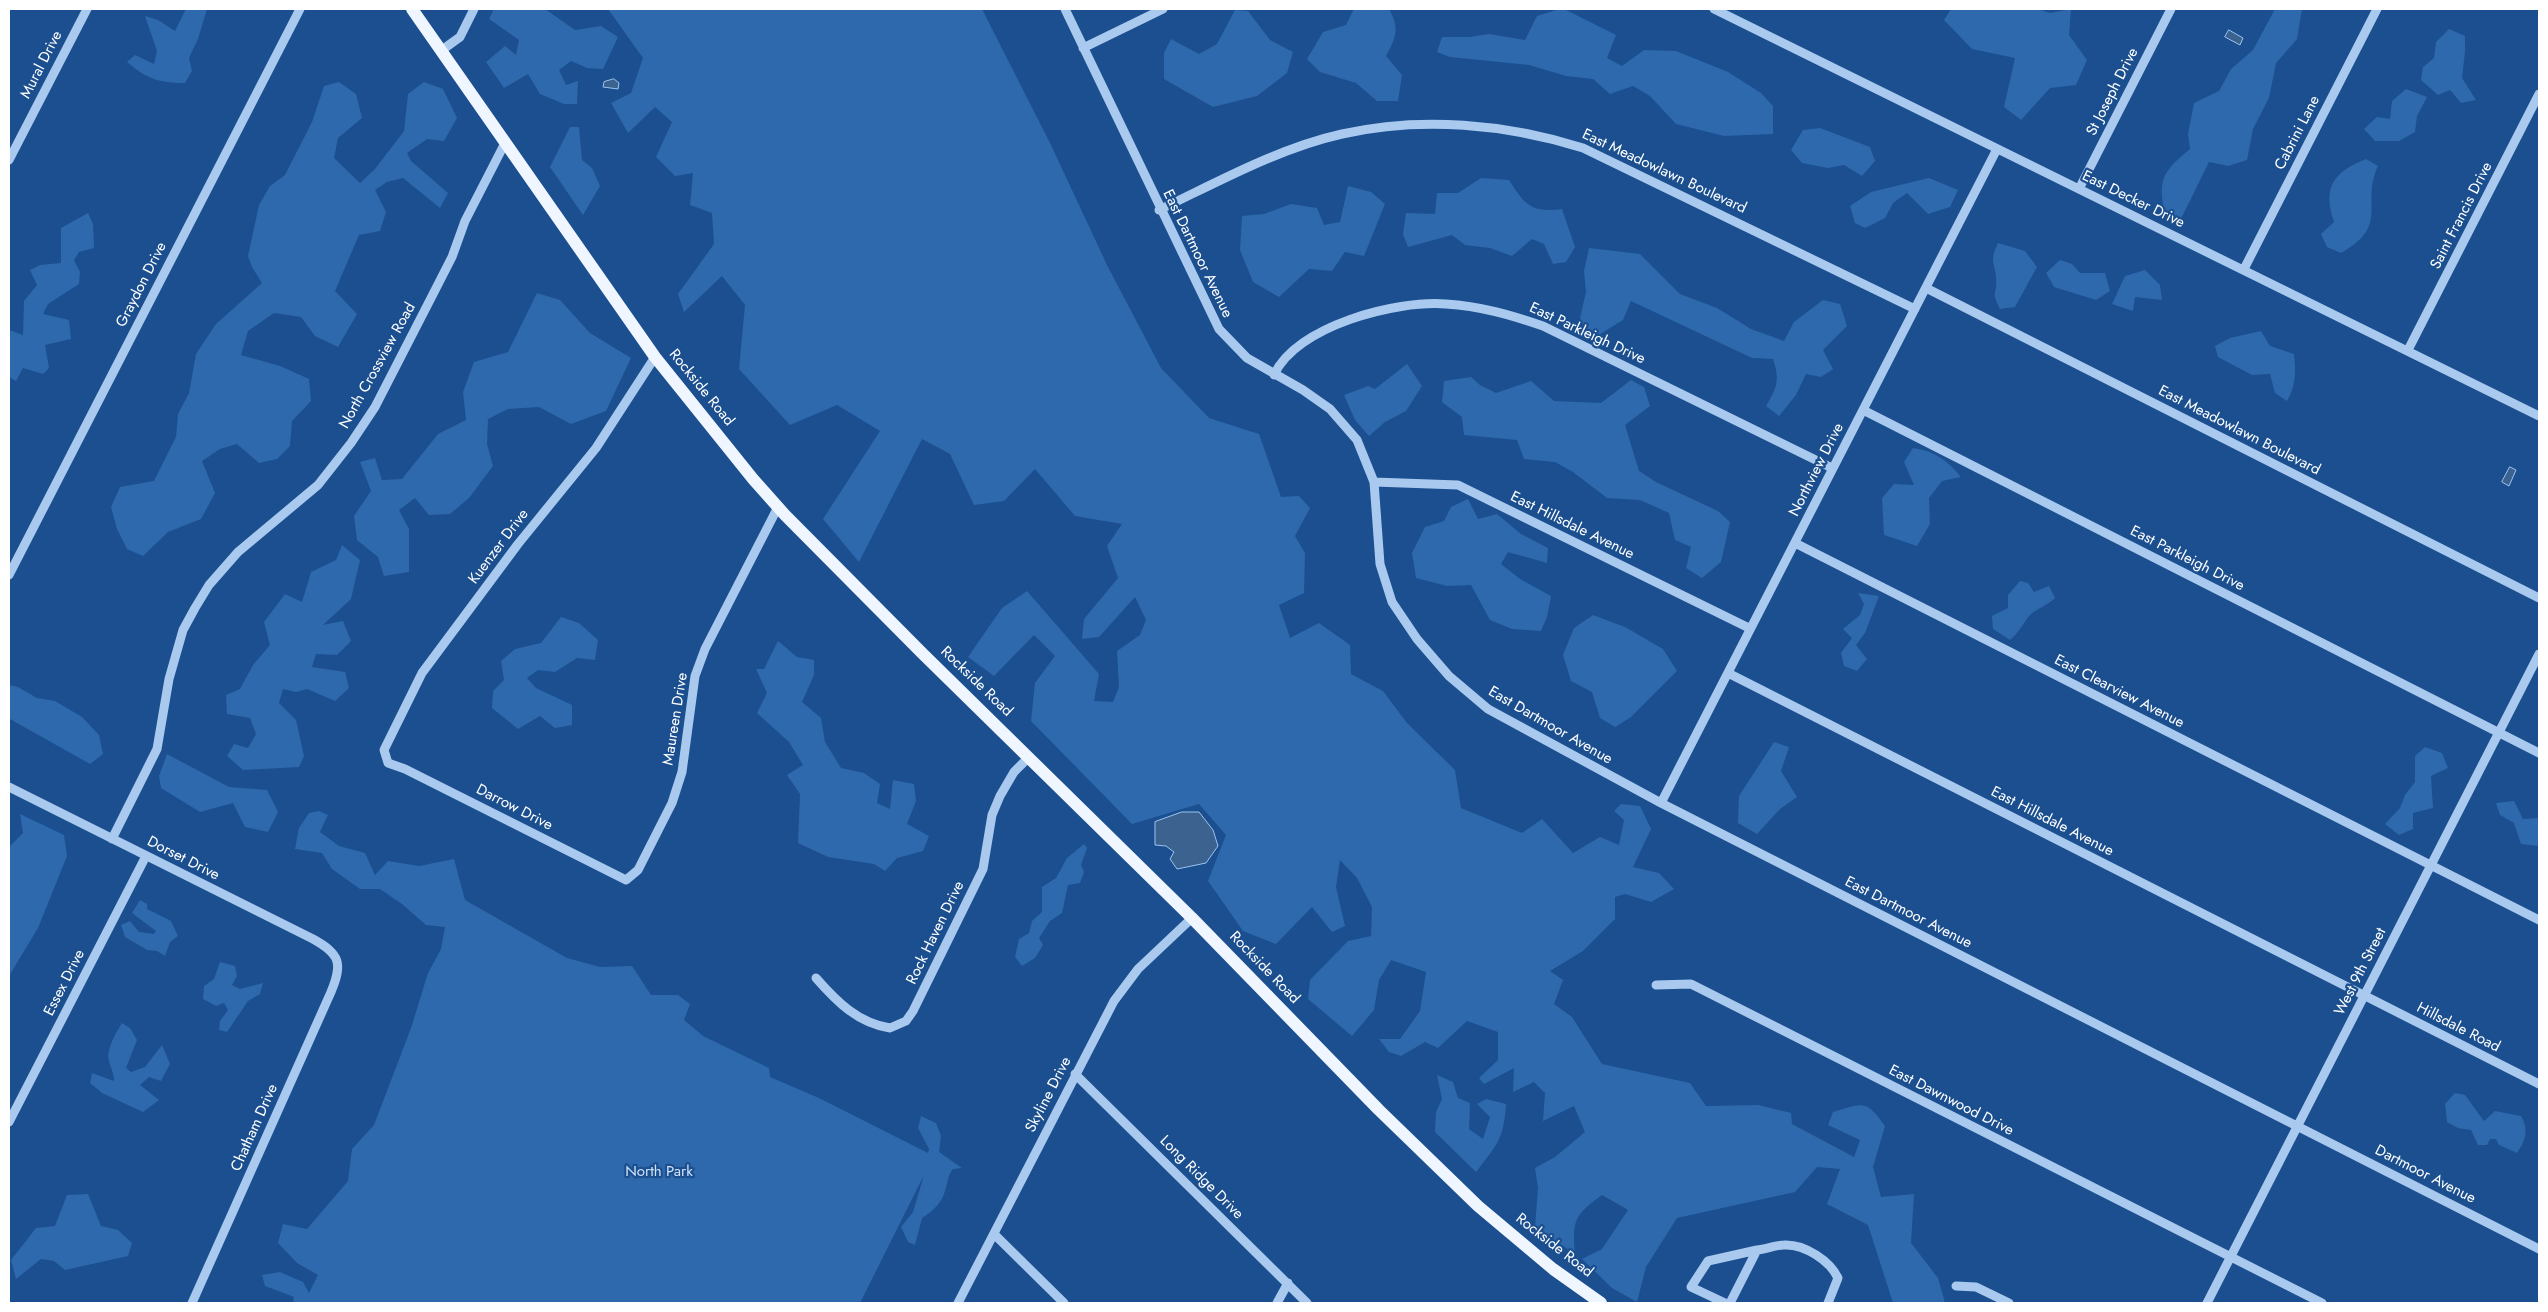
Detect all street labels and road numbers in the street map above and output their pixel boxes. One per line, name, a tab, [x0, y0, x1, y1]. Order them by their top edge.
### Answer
street label: Mural Drive	[17, 28, 67, 102]
street label: St Joseph Drive	[2083, 45, 2143, 139]
street label: Cabrini Lane	[2272, 93, 2324, 173]
street label: East Meadowlawn Boulevard	[1579, 126, 1749, 218]
street label: Saint Francis Drive	[2427, 159, 2497, 273]
street label: East Decker Drive	[2079, 167, 2187, 233]
street label: East Dartmoor Avenue	[1158, 187, 1236, 321]
street label: Graydon Drive	[113, 239, 171, 331]
street label: East Parkleigh Drive	[1526, 299, 1648, 369]
street label: North Crossview Road	[336, 300, 420, 432]
street label: Rockside Road	[665, 346, 737, 430]
street label: East Meadowlawn Boulevard	[2155, 382, 2323, 480]
street label: Northview Drive	[1786, 420, 1848, 520]
street label: East Hillsdale Avenue	[1507, 488, 1637, 564]
street label: Kuenzer Drive	[465, 506, 533, 588]
street label: East Parkleigh Drive	[2127, 522, 2247, 596]
street label: Rockside Road	[936, 643, 1016, 721]
street label: East Clearview Avenue	[2051, 651, 2187, 733]
street label: Maureen Drive	[660, 672, 692, 766]
street label: East Dartmoor Avenue	[1485, 683, 1615, 769]
street label: Darrow Drive	[473, 781, 555, 835]
street label: East Hillsdale Avenue	[1988, 783, 2116, 861]
street label: Dorset Drive	[144, 833, 222, 885]
street label: East Dartmoor Avenue	[1841, 873, 1975, 953]
street label: Rock Haven Drive	[903, 878, 969, 988]
street label: West 9th Street	[2331, 925, 2391, 1019]
street label: Rockside Road	[1225, 928, 1303, 1008]
street label: Essex Drive	[41, 947, 89, 1019]
street label: Hillsdale Road	[2413, 999, 2503, 1057]
street label: Skyline Drive	[1022, 1054, 1076, 1136]
street label: East Dawnwood Drive	[1886, 1062, 2016, 1140]
street label: Chatham Drive	[228, 1082, 282, 1174]
street label: Long Ridge Drive	[1155, 1132, 1247, 1224]
street label: Dartmoor Avenue	[2372, 1142, 2478, 1208]
street label: Rockside Road	[1512, 1210, 1596, 1282]

